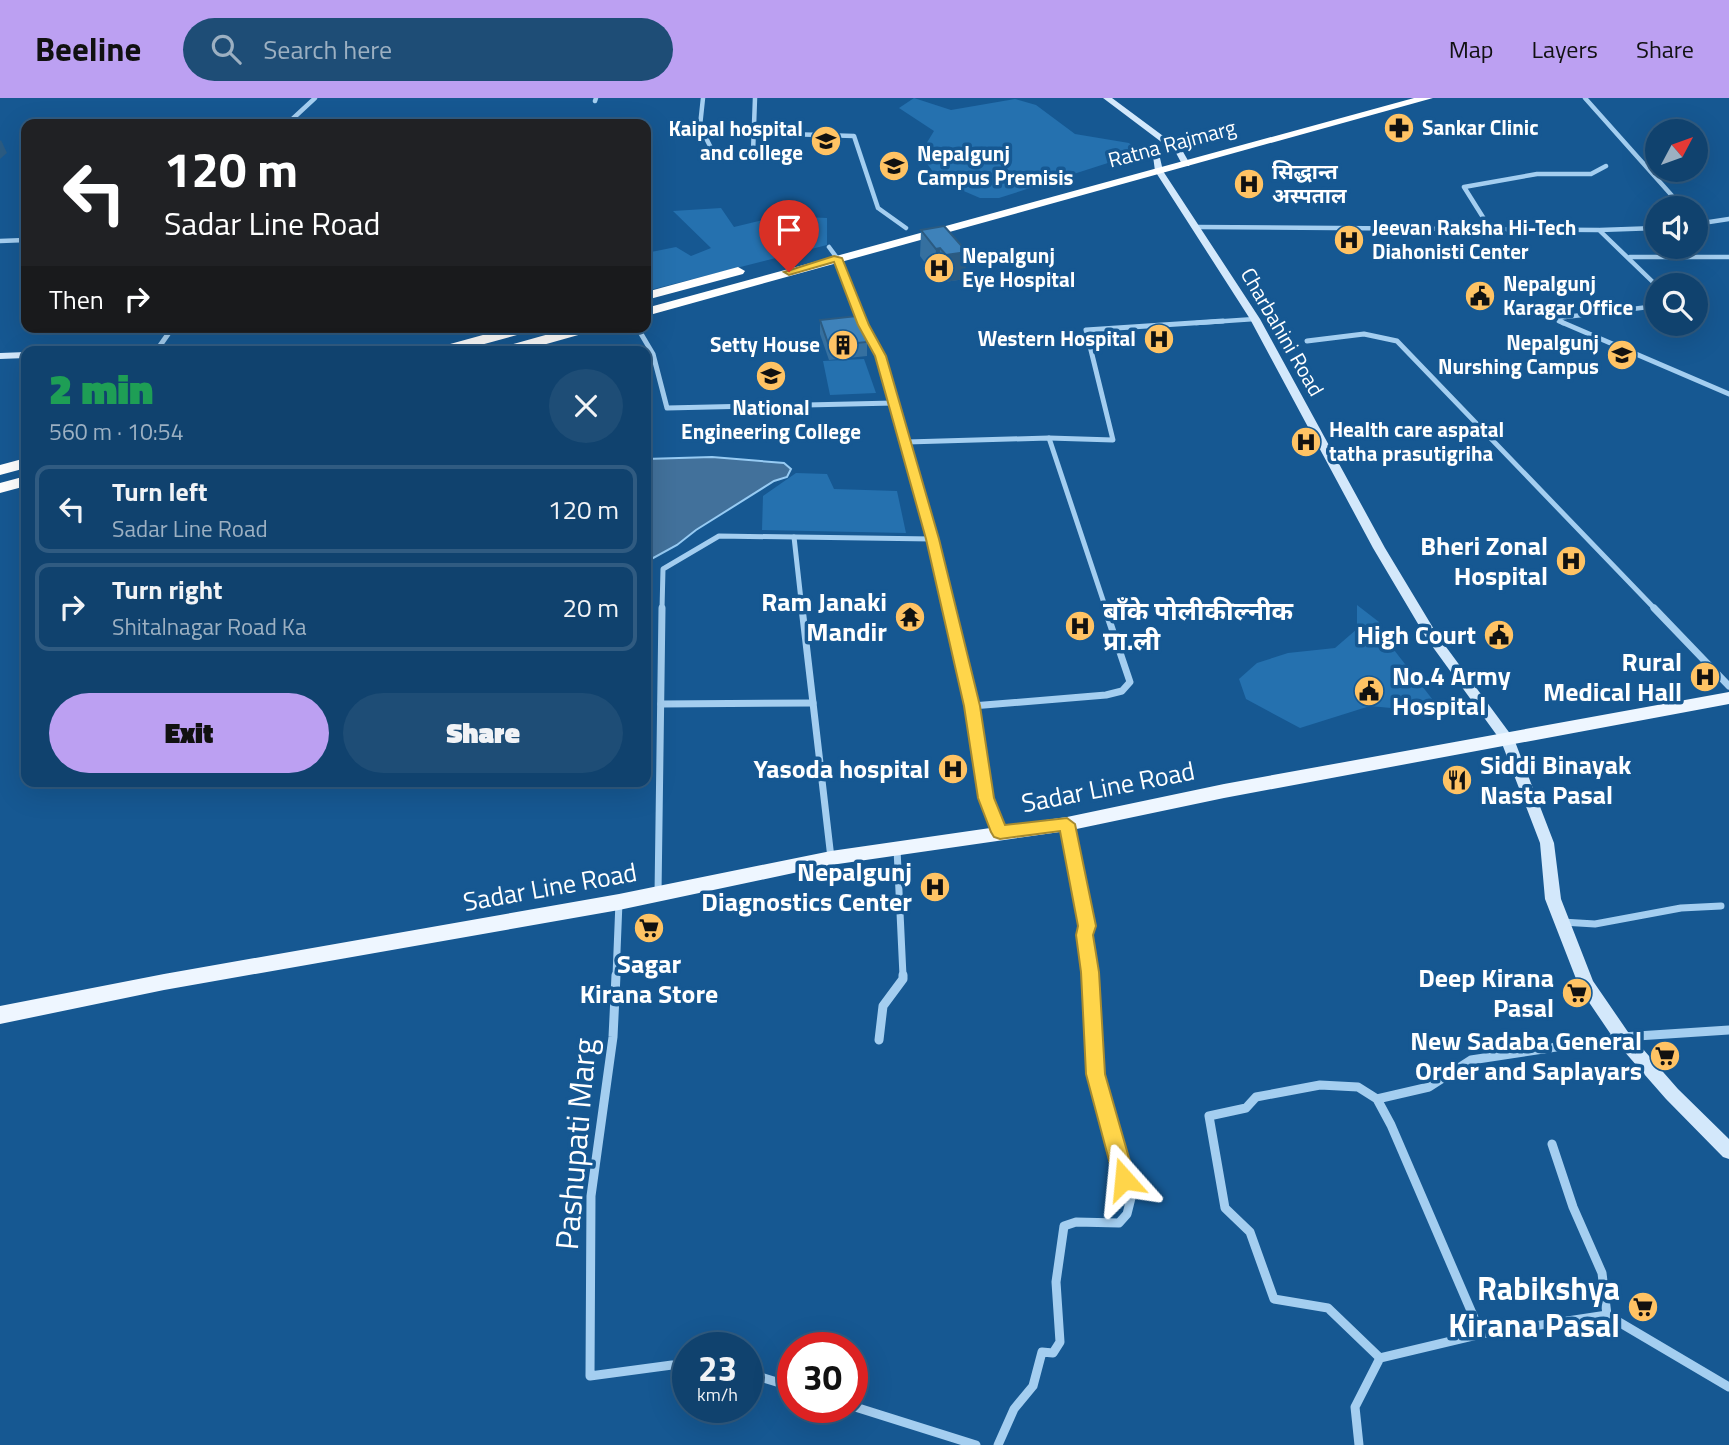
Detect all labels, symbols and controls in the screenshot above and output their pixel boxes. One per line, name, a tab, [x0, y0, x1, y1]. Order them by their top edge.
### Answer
search box	[183, 18, 673, 81]
text: Beeline	[35, 24, 141, 74]
icon: search	[207, 30, 245, 68]
text: Search here	[263, 30, 392, 69]
text: Map	[1449, 31, 1494, 67]
text: Layers	[1532, 31, 1598, 67]
text: Share	[1636, 31, 1694, 67]
street label: Ratna Rajmarg	[1104, 111, 1239, 175]
pharmacy icon: Sankar Clinic	[1382, 111, 1416, 145]
place label: Sankar Clinic	[1422, 111, 1539, 143]
place label: Kaipal hospital and college	[668, 112, 803, 168]
north arrow	[1645, 119, 1708, 182]
map controls	[1645, 119, 1708, 336]
school or university icon: Kaipal hospital and college	[809, 124, 843, 158]
text: 120 m	[164, 131, 298, 206]
place label: Nepalgunj Campus Premisis	[917, 137, 1074, 193]
icon: left	[49, 147, 140, 238]
school or university icon: Nepalgunj Campus Premisis	[877, 149, 911, 183]
place label: सिद्धान्त अस्पताल	[1272, 155, 1347, 211]
hospital icon: सिद्धान्त अस्पताल	[1232, 167, 1266, 201]
button: sound	[1645, 196, 1708, 259]
text: Sadar Line Road	[164, 199, 380, 247]
pin	[759, 200, 819, 272]
icon: arrive	[770, 211, 808, 249]
place label: Jeevan Raksha Hi-Tech Diahonisti Center	[1372, 211, 1576, 267]
hospital icon: Jeevan Raksha Hi-Tech Diahonisti Center	[1332, 223, 1366, 257]
place label: Nepalgunj Eye Hospital	[962, 239, 1075, 295]
hospital icon: Nepalgunj Eye Hospital	[922, 251, 956, 285]
street label: Charbahini Road	[1233, 261, 1333, 402]
place label: Nepalgunj Karagar Office	[1503, 267, 1633, 323]
button: search	[1645, 273, 1708, 336]
public building icon: Nepalgunj Karagar Office	[1463, 279, 1497, 313]
text: Then	[49, 280, 104, 319]
icon: right	[118, 280, 156, 318]
place label: Western Hospital	[978, 322, 1136, 354]
hospital icon: Western Hospital	[1142, 322, 1176, 356]
place label: Nepalgunj Nurshing Campus	[1438, 326, 1599, 382]
place label: Setty House	[710, 328, 820, 360]
building icon: Setty House	[826, 328, 860, 362]
school or university icon: Nepalgunj Nurshing Campus	[1605, 338, 1639, 372]
text: 2 min	[49, 356, 153, 420]
school or university icon: National Engineering College	[754, 359, 788, 393]
button: close	[549, 369, 623, 443]
place label: National Engineering College	[681, 391, 861, 447]
place label: Health care aspatal tatha prasutigriha	[1329, 413, 1504, 469]
text: 560 m · 10:54	[49, 414, 184, 449]
hospital icon: Health care aspatal tatha prasutigriha	[1289, 425, 1323, 459]
text: Turn left	[112, 472, 207, 511]
icon: left	[53, 490, 91, 528]
text: 120 m	[548, 490, 619, 529]
text: Sadar Line Road	[112, 511, 268, 546]
place label: Bheri Zonal Hospital	[1420, 526, 1548, 595]
hospital icon: Bheri Zonal Hospital	[1554, 544, 1588, 578]
text: Turn right	[112, 570, 223, 609]
place label: Ram Janaki Mandir	[761, 582, 887, 651]
icon: right	[53, 588, 91, 626]
text: 20 m	[562, 588, 619, 627]
place label: बाँके पोलीकील्नीक प्रा.ली	[1103, 591, 1294, 660]
temple icon: Ram Janaki Mandir	[893, 600, 927, 634]
text: Shitalnagar Road Ka	[112, 609, 306, 644]
hospital icon: बाँके पोलीकील्नीक प्रा.ली	[1063, 609, 1097, 643]
place label: High Court	[1356, 615, 1476, 654]
public building icon: High Court	[1482, 618, 1516, 652]
place label: Rural Medical Hall	[1543, 642, 1682, 711]
place label: No.4 Army Hospital	[1392, 656, 1511, 725]
hospital icon: Rural Medical Hall	[1688, 660, 1722, 694]
public building icon: No.4 Army Hospital	[1352, 674, 1386, 708]
button: Exit	[49, 693, 329, 773]
button: Share	[343, 693, 623, 773]
place label: Siddi Binayak Nasta Pasal	[1480, 745, 1632, 814]
place label: Yasoda hospital	[753, 749, 930, 788]
street label: Sadar Line Road	[1018, 751, 1198, 822]
hospital icon: Yasoda hospital	[936, 752, 970, 786]
restaurant icon: Siddi Binayak Nasta Pasal	[1440, 763, 1474, 797]
street label: Sadar Line Road	[460, 852, 640, 921]
place label: Nepalgunj Diagnostics Center	[701, 852, 912, 921]
hospital icon: Nepalgunj Diagnostics Center	[918, 870, 952, 904]
supermarket icon: Sagar Kirana Store	[632, 911, 666, 945]
place label: Sagar Kirana Store	[580, 944, 718, 1013]
place label: Deep Kirana Pasal	[1418, 958, 1554, 1027]
supermarket icon: Deep Kirana Pasal	[1560, 976, 1594, 1010]
place label: New Sadaba General Order and Saplayars	[1410, 1021, 1642, 1090]
street label: Pashupati Marg	[542, 1036, 608, 1252]
supermarket icon: New Sadaba General Order and Saplayars	[1648, 1039, 1682, 1073]
position arrow	[1087, 1142, 1161, 1216]
place label: Rabikshya Kirana Pasal	[1448, 1264, 1620, 1349]
supermarket icon: Rabikshya Kirana Pasal	[1626, 1290, 1660, 1324]
speed limit sign: 30	[777, 1332, 868, 1423]
text: 23	[698, 1341, 737, 1395]
text: km/h	[697, 1381, 738, 1408]

